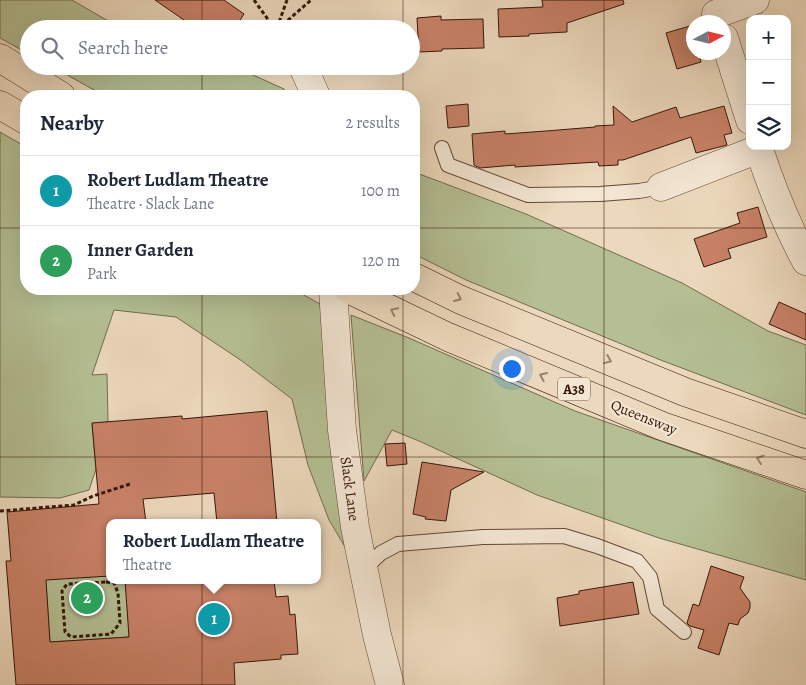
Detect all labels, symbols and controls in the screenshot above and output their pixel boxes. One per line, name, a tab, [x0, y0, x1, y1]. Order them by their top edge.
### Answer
north arrow	[686, 15, 731, 60]
map controls	[746, 15, 791, 150]
button: +	[746, 15, 791, 60]
search box	[20, 20, 420, 75]
icon: search	[38, 34, 66, 62]
text: Search here	[78, 35, 168, 61]
button: −	[746, 60, 791, 105]
button: layers	[746, 105, 791, 150]
text: Nearby	[40, 109, 103, 137]
text: 2 results	[345, 112, 400, 134]
text: Robert Ludlam Theatre	[87, 167, 269, 193]
text: 1	[53, 180, 59, 202]
text: 100 m	[361, 180, 400, 202]
text: Theatre · Slack Lane	[87, 193, 214, 215]
text: Inner Garden	[87, 237, 194, 263]
text: 2	[52, 250, 60, 272]
text: 120 m	[362, 250, 400, 272]
text: Park	[87, 263, 117, 285]
one-way arrow	[453, 292, 462, 302]
one-way arrow	[390, 307, 399, 317]
one-way arrow	[603, 354, 612, 365]
your location	[499, 356, 525, 382]
one-way arrow	[539, 372, 548, 382]
road number: A38	[558, 378, 590, 400]
street label: Queensway	[608, 395, 680, 439]
one-way arrow	[756, 455, 765, 465]
street label: Slack Lane	[336, 456, 364, 523]
popup	[106, 519, 321, 584]
text: Robert Ludlam Theatre	[123, 528, 304, 554]
text: Theatre	[123, 554, 172, 576]
pin: 2	[71, 579, 103, 617]
pin: 1	[198, 600, 230, 638]

